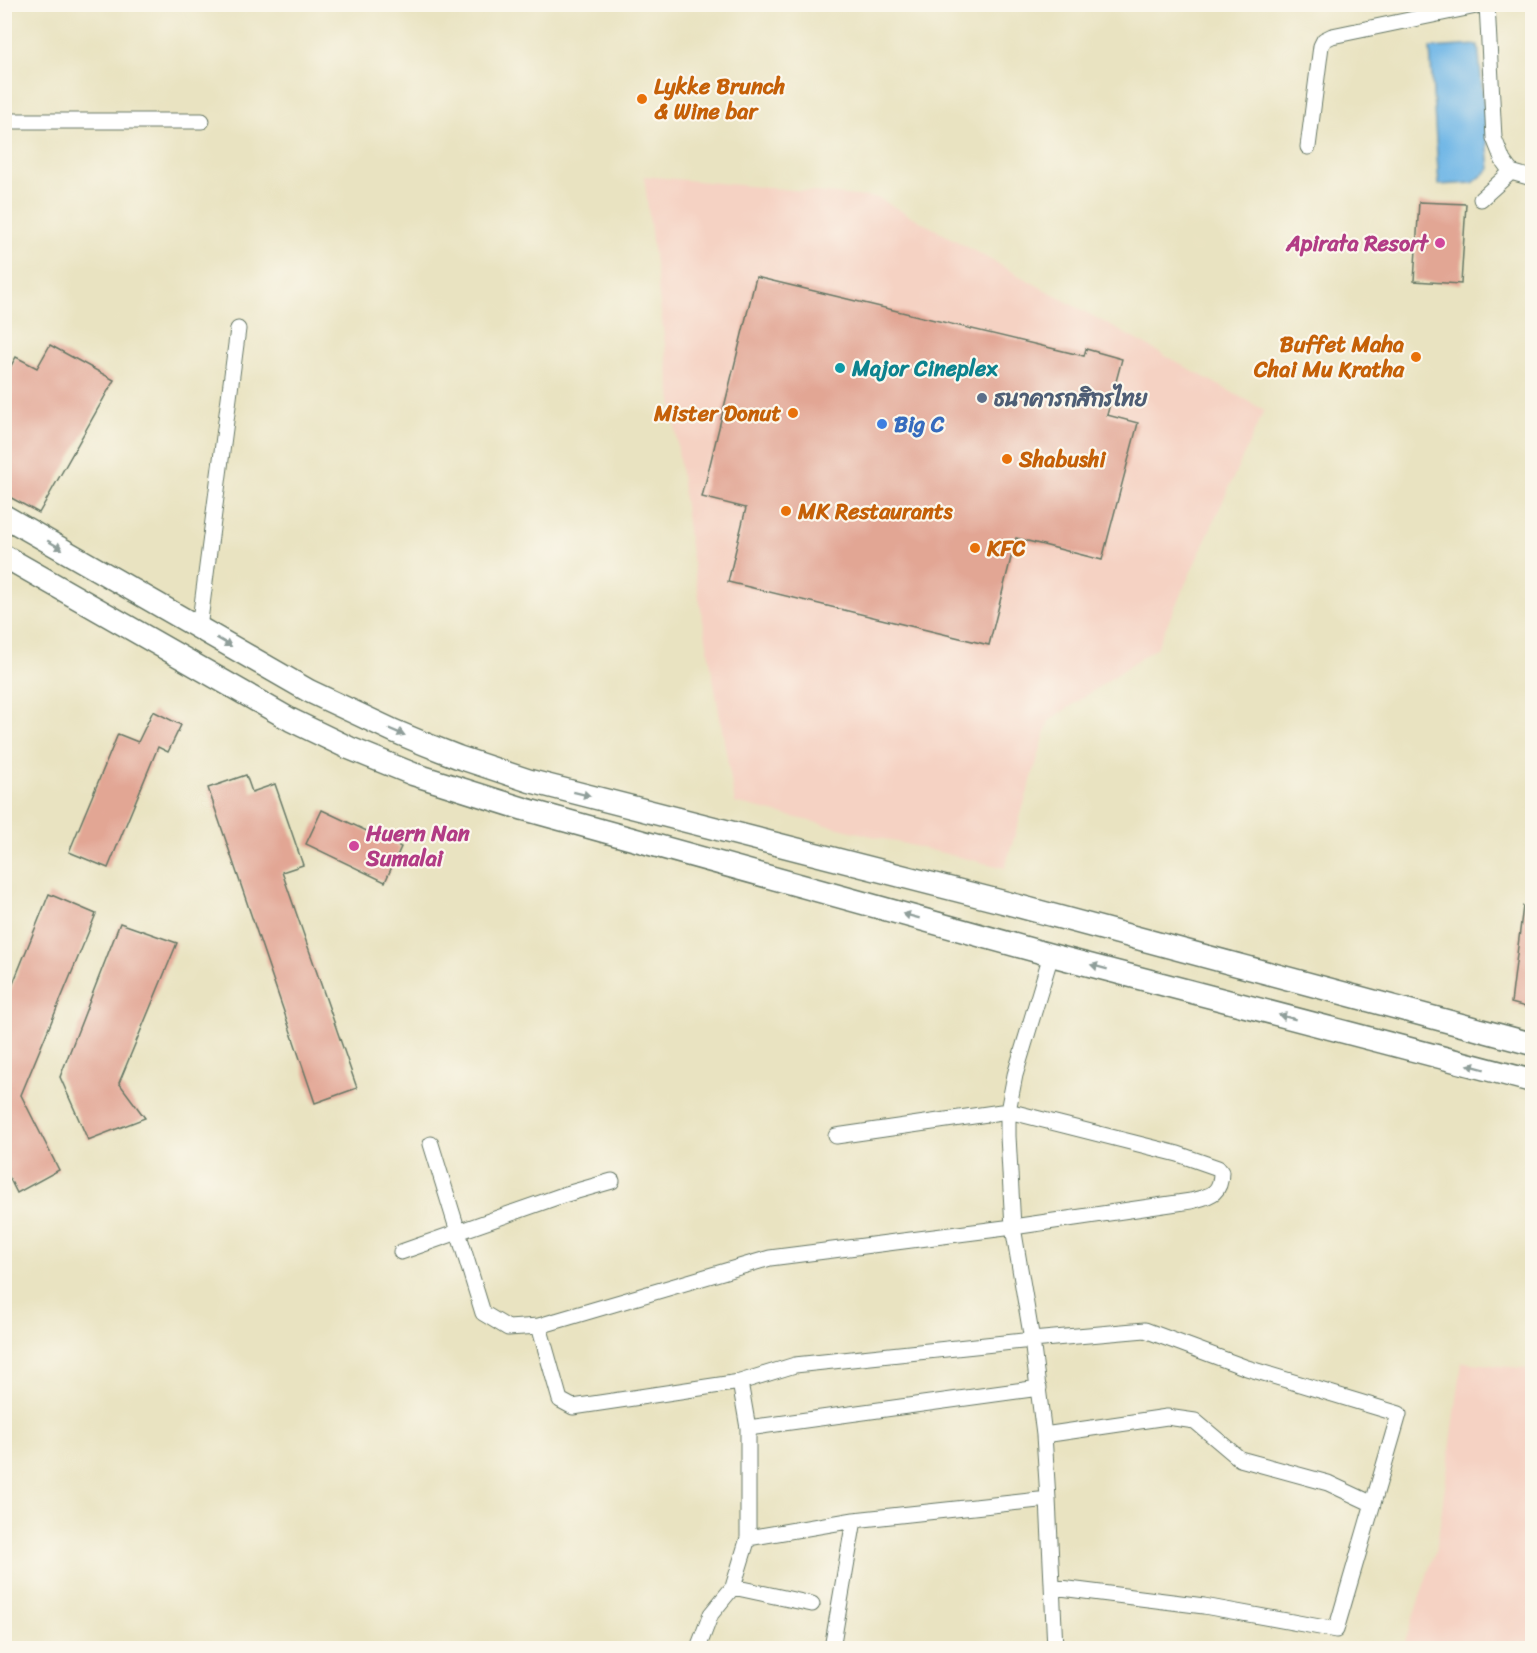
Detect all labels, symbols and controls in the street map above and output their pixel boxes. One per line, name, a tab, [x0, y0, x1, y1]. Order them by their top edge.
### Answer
place label: Lykke Brunch & Wine bar	[654, 67, 786, 131]
marker: Lykke Brunch & Wine bar	[635, 92, 649, 106]
place label: Apirata Resort	[1285, 224, 1429, 263]
marker: Apirata Resort	[1433, 236, 1447, 250]
place label: Buffet Maha Chai Mu Kratha	[1253, 325, 1405, 389]
place label: Major Cineplex	[851, 349, 998, 388]
marker: Buffet Maha Chai Mu Kratha	[1409, 350, 1423, 364]
marker: Major Cineplex	[833, 361, 847, 375]
place label: ธนาคารกสิกรไทย	[994, 379, 1148, 418]
marker: ธนาคารกสิกรไทย	[975, 391, 989, 405]
place label: Mister Donut	[653, 394, 781, 433]
place label: Big C	[894, 405, 945, 444]
marker: Mister Donut	[786, 406, 800, 420]
marker: Big C	[875, 417, 889, 431]
place label: Shabushi	[1018, 440, 1106, 479]
marker: Shabushi	[1000, 452, 1014, 466]
place label: MK Restaurants	[797, 492, 954, 531]
marker: MK Restaurants	[779, 504, 793, 518]
place label: KFC	[986, 529, 1026, 568]
one-way arrow	[47, 540, 63, 551]
marker: KFC	[968, 541, 982, 555]
one-way arrow	[216, 637, 232, 648]
one-way arrow	[389, 727, 407, 737]
one-way arrow	[573, 789, 591, 799]
place label: Huern Nan Sumalai	[365, 814, 470, 878]
marker: Huern Nan Sumalai	[347, 839, 361, 853]
one-way arrow	[902, 911, 920, 920]
one-way arrow	[1090, 962, 1108, 971]
one-way arrow	[1278, 1012, 1296, 1021]
one-way arrow	[1467, 1061, 1485, 1071]

